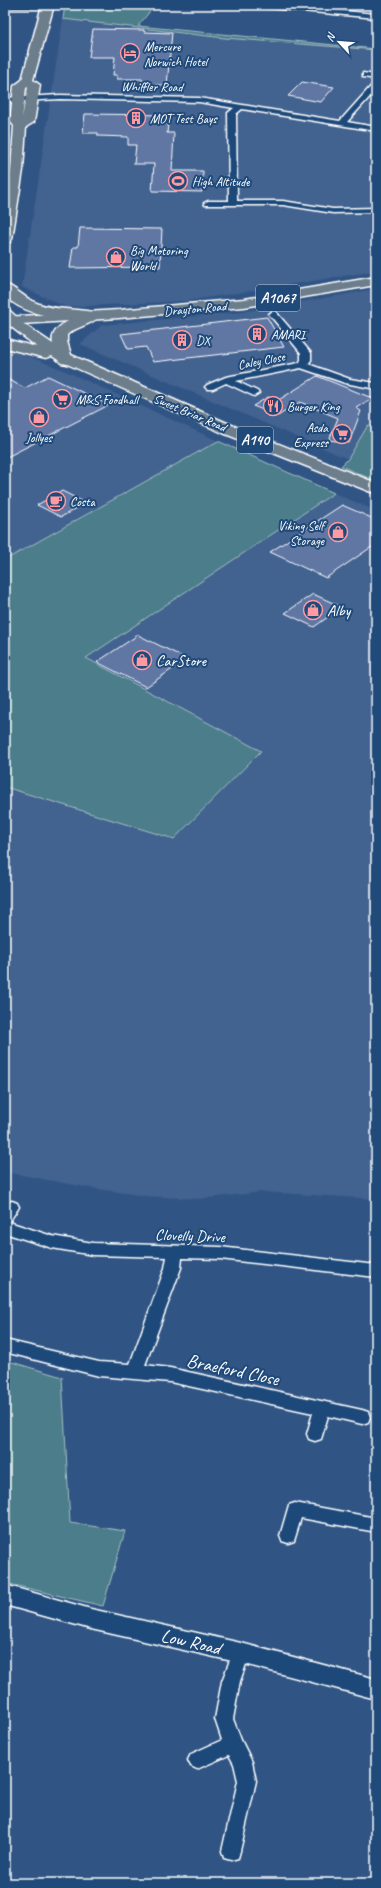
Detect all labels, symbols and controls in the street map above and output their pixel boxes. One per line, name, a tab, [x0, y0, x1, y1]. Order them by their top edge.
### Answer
north arrow	[319, 22, 359, 62]
text: N	[322, 30, 339, 44]
place label: Mercure Norwich Hotel	[144, 39, 210, 70]
hotel icon: Mercure Norwich Hotel	[119, 42, 141, 64]
street label: Whiffler Road	[121, 78, 185, 96]
building icon: MOT Test Bays	[125, 107, 147, 129]
place label: MOT Test Bays	[150, 111, 218, 127]
sports icon: High Altitude	[167, 170, 189, 192]
place label: High Altitude	[192, 174, 250, 190]
place label: Big Motoring World	[130, 243, 189, 274]
shop icon: Big Motoring World	[105, 246, 127, 268]
road number: A1067	[256, 285, 300, 311]
street label: Drayton Road	[163, 298, 229, 320]
building icon: AMARI	[246, 323, 268, 345]
place label: AMARI	[271, 327, 308, 343]
building icon: DX	[171, 329, 193, 351]
place label: DX	[196, 333, 211, 349]
street label: Caley Close	[236, 348, 287, 373]
supermarket icon: M&S Foodhall	[51, 388, 73, 410]
street label: Sweet Briar Road	[151, 390, 230, 436]
place label: M&S Foodhall	[76, 392, 141, 408]
restaurant icon: Burger King	[262, 395, 284, 417]
place label: Burger King	[287, 399, 341, 415]
shop icon: Jollyes	[28, 406, 50, 428]
place label: Asda Express	[294, 420, 330, 451]
supermarket icon: Asda Express	[331, 423, 353, 445]
road number: A140	[237, 427, 273, 453]
place label: Jollyes	[25, 430, 54, 446]
cafe icon: Costa	[45, 490, 67, 512]
place label: Costa	[70, 494, 95, 510]
place label: Viking Self Storage	[278, 518, 327, 549]
shop icon: Viking Self Storage	[327, 521, 349, 543]
shop icon: Alby	[302, 599, 324, 621]
place label: Alby	[327, 601, 352, 621]
shop icon: CarStore	[131, 649, 153, 671]
place label: CarStore	[156, 651, 208, 671]
street label: Clovelly Drive	[155, 1225, 227, 1247]
street label: Braeford Close	[184, 1348, 283, 1392]
street label: Low Road	[159, 1623, 226, 1661]

